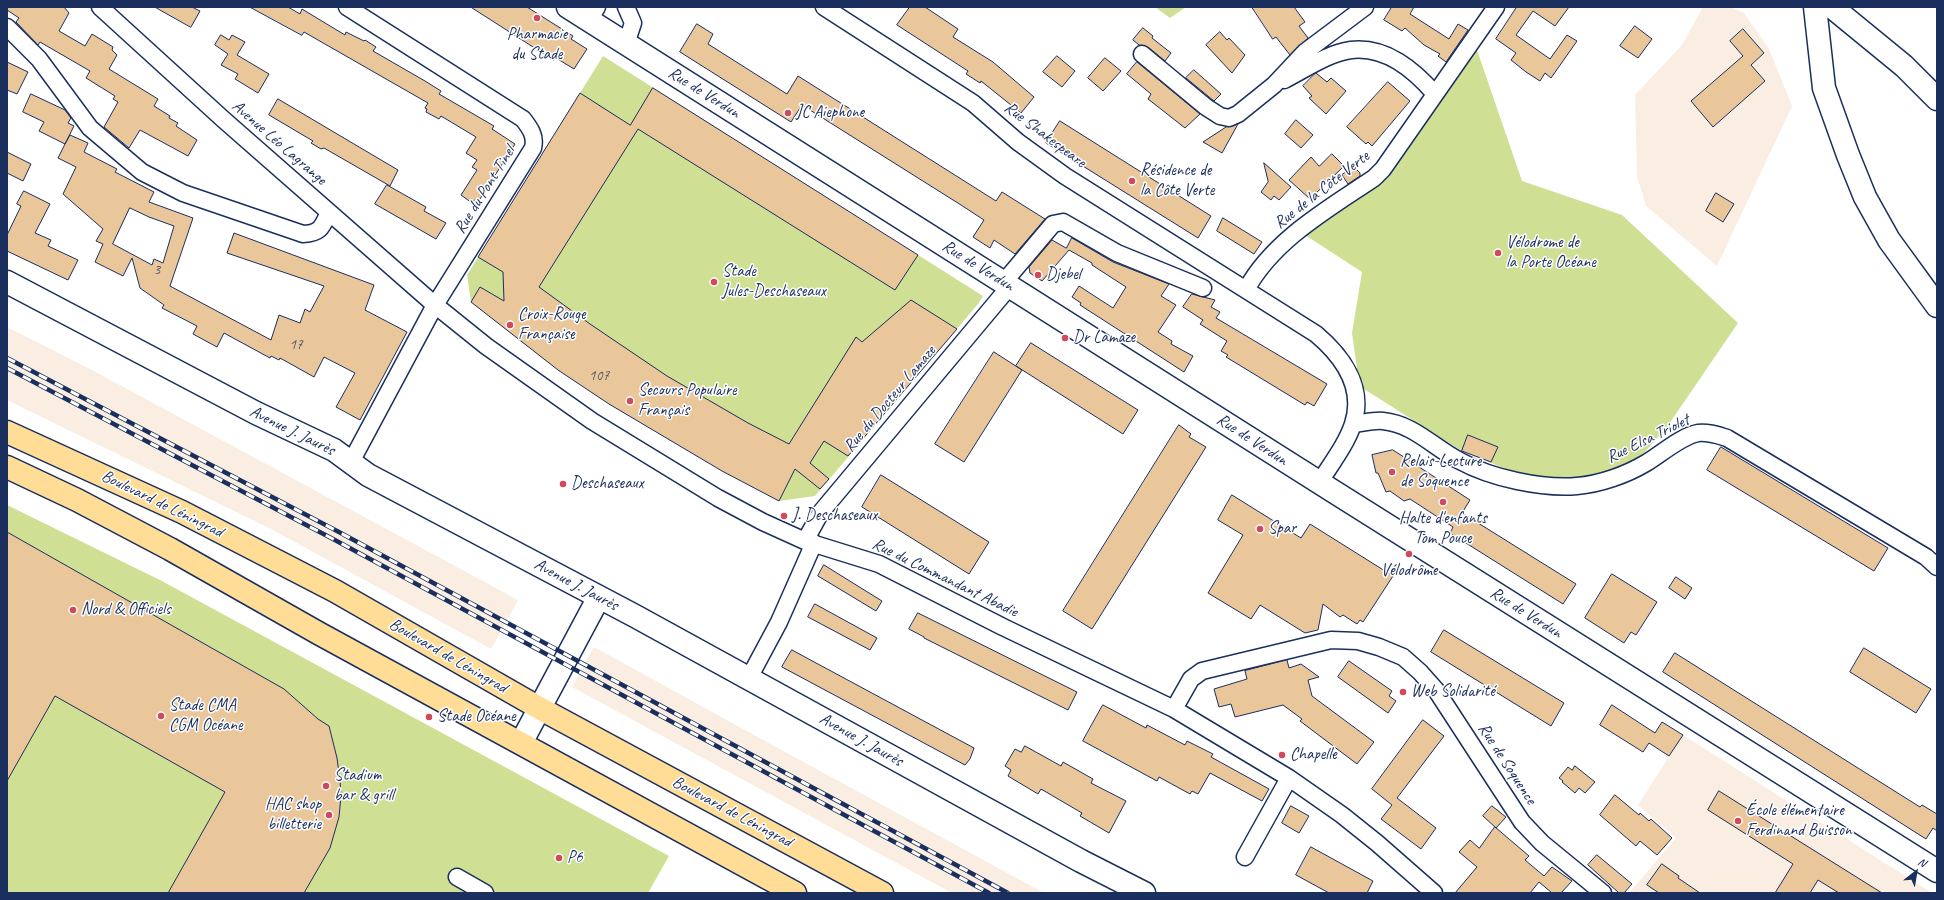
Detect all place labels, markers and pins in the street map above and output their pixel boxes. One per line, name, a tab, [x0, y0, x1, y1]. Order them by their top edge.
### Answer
marker: Pharmacie du Stade	[532, 13, 542, 23]
place label: Pharmacie du Stade	[507, 25, 567, 65]
place label: JC Aiephone	[796, 103, 864, 123]
marker: JC Aiephone	[783, 108, 793, 118]
place label: Résidence de la Côte Verte	[1140, 161, 1214, 201]
marker: Résidence de la Côte Verte	[1127, 176, 1137, 186]
place label: Vélodrome de la Porte Océane	[1506, 233, 1596, 273]
marker: Vélodrome de la Porte Océane	[1493, 248, 1503, 258]
place label: Stade Jules-Deschaseaux	[722, 262, 826, 302]
place label: Djebel	[1046, 265, 1081, 285]
marker: Djebel	[1033, 270, 1043, 280]
marker: Stade Jules-Deschaseaux	[709, 277, 719, 287]
place label: Croix-Rouge Française	[518, 305, 586, 345]
marker: Croix-Rouge Française	[505, 320, 515, 330]
place label: Dr Lamaze	[1073, 328, 1135, 348]
marker: Dr Lamaze	[1060, 333, 1070, 343]
place label: Secours Populaire Français	[638, 381, 737, 421]
marker: Secours Populaire Français	[625, 396, 635, 406]
place label: Relais-Lecture de Soquence	[1400, 452, 1481, 492]
marker: Relais-Lecture de Soquence	[1387, 467, 1397, 477]
place label: Deschaseaux	[571, 474, 644, 494]
marker: Deschaseaux	[558, 479, 568, 489]
marker: Halte d'enfants Tom Pouce	[1438, 497, 1448, 507]
place label: J. Deschaseaux	[792, 506, 877, 526]
place label: Halte d'enfants Tom Pouce	[1399, 509, 1487, 549]
marker: J. Deschaseaux	[779, 511, 789, 521]
place label: Spar	[1268, 519, 1296, 539]
marker: Spar	[1255, 524, 1265, 534]
marker: Vélodrôme	[1404, 549, 1414, 559]
place label: Vélodrôme	[1381, 561, 1437, 581]
place label: Nord & Officiels	[81, 600, 171, 620]
marker: Nord & Officiels	[68, 605, 78, 615]
place label: Web Solidarité	[1411, 682, 1495, 702]
marker: Web Solidarité	[1398, 687, 1408, 697]
place label: Stade CMA CGM Océane	[169, 696, 242, 736]
place label: Stade Océane	[437, 707, 516, 727]
marker: Stade CMA CGM Océane	[156, 711, 166, 721]
marker: Stade Océane	[424, 712, 434, 722]
place label: Chapelle	[1290, 745, 1337, 765]
marker: Chapelle	[1277, 750, 1287, 760]
place label: Stadium bar & grill	[334, 766, 394, 806]
marker: Stadium bar & grill	[321, 781, 331, 791]
place label: HAC shop billetterie	[265, 795, 321, 835]
place label: École élémentaire Ferdinand Buisson	[1746, 801, 1852, 841]
marker: HAC shop billetterie	[324, 810, 334, 820]
marker: École élémentaire Ferdinand Buisson	[1733, 816, 1743, 826]
place label: P6	[567, 848, 583, 868]
marker: P6	[554, 853, 564, 863]

